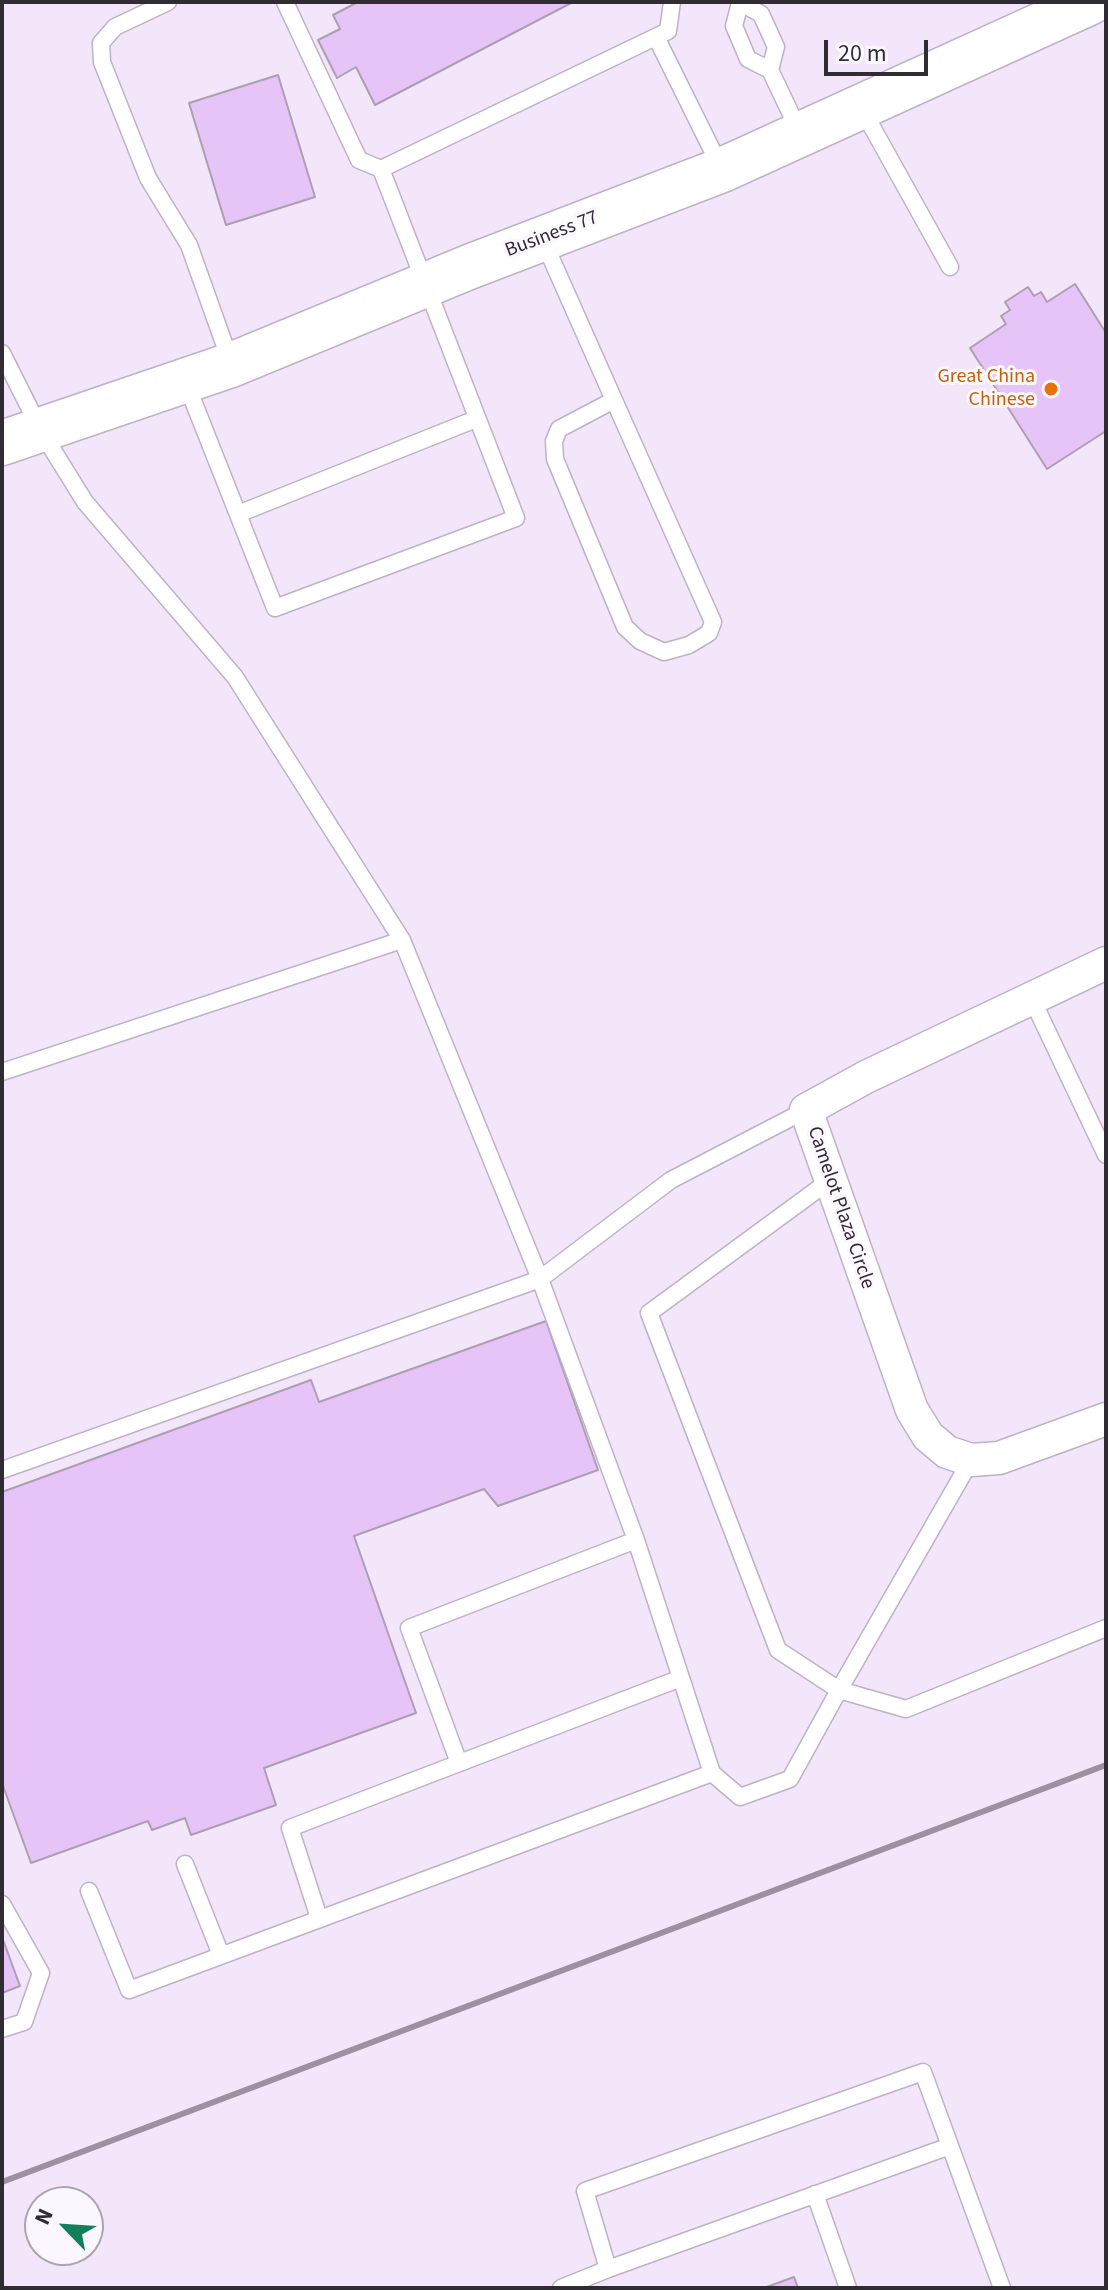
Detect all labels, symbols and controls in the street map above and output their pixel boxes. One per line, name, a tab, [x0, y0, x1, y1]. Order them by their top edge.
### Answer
scale bar	[828, 24, 932, 74]
text: 20 m	[838, 36, 887, 71]
street label: Business 77	[502, 206, 602, 264]
place label: Great China Chinese	[937, 366, 1035, 413]
marker: Great China Chinese	[1042, 380, 1060, 398]
street label: Camelot Plaza Circle	[801, 1124, 879, 1292]
north arrow	[24, 2186, 104, 2266]
text: N	[26, 2203, 62, 2230]

